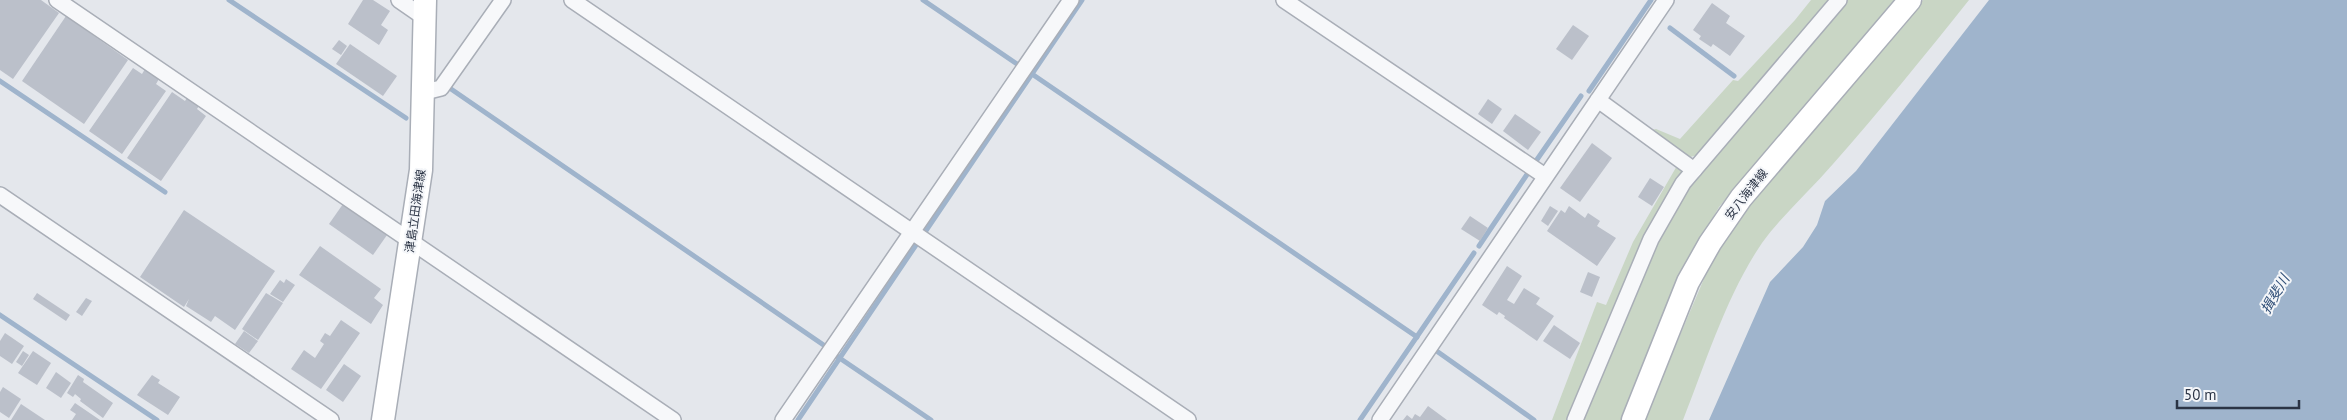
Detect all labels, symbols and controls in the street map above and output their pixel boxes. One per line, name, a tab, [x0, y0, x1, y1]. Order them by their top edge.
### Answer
street label: 安八海津線	[1722, 166, 1770, 222]
street label: 津島立田海津線	[402, 168, 428, 254]
water label: 揖斐川	[2257, 270, 2294, 317]
scale bar	[2177, 378, 2300, 410]
text: 50 m	[2184, 385, 2217, 404]

